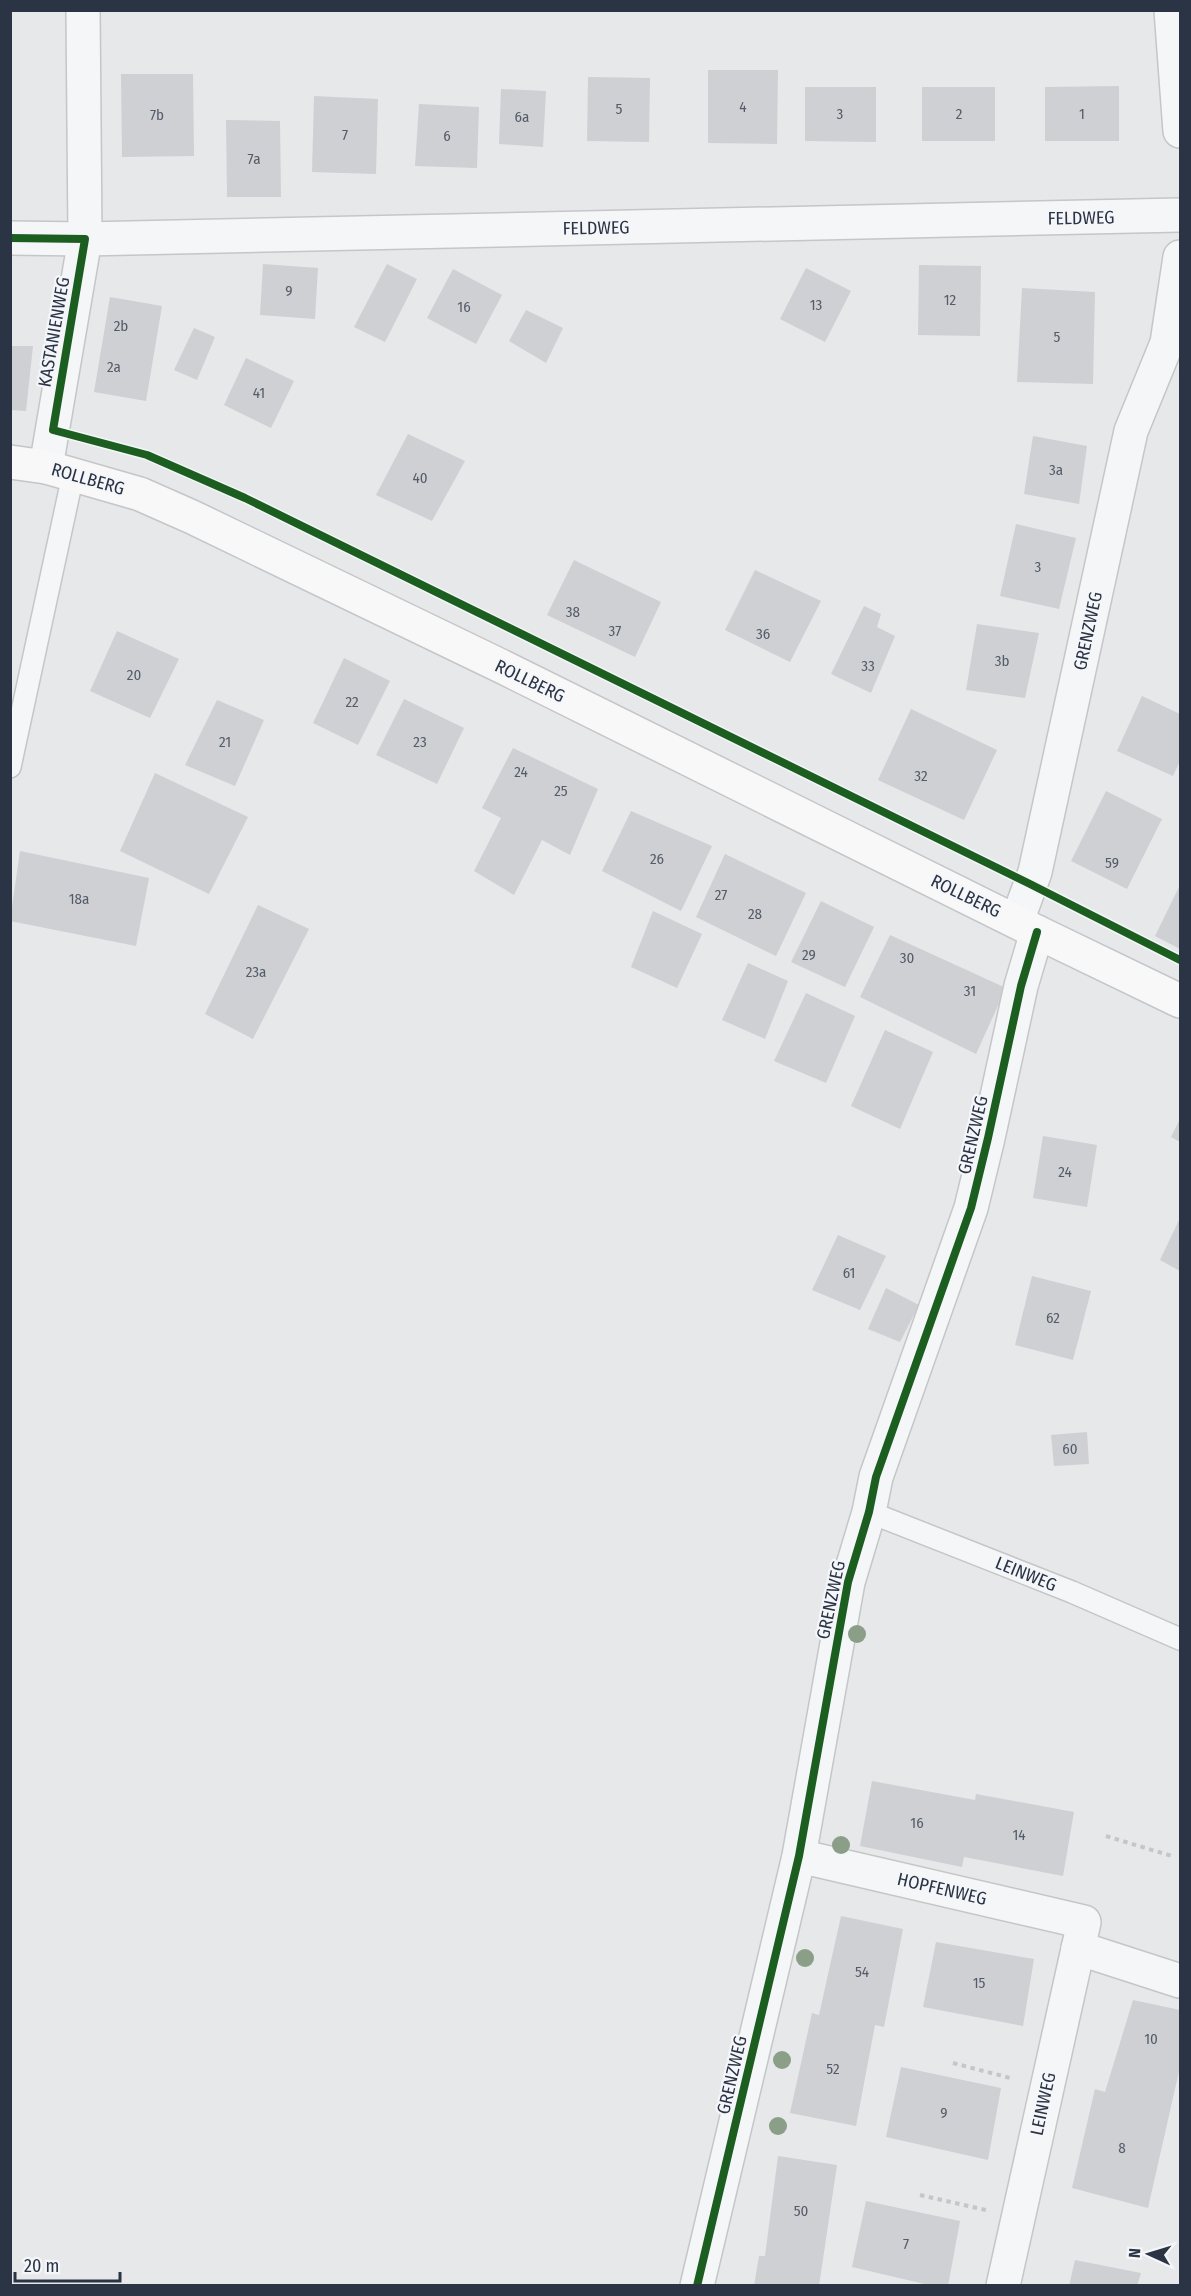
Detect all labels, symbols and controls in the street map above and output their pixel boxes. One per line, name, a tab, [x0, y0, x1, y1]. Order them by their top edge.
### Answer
house number: 4	[739, 98, 747, 116]
house number: 5	[616, 100, 623, 118]
house number: 3	[837, 105, 844, 123]
house number: 2	[956, 105, 963, 123]
house number: 1	[1079, 105, 1085, 123]
house number: 7b	[150, 106, 164, 124]
house number: 6a	[515, 108, 529, 126]
house number: 7	[342, 126, 348, 144]
house number: 6	[443, 127, 451, 145]
house number: 7a	[248, 150, 260, 168]
street label: FELDWEG	[1047, 206, 1115, 230]
street label: FELDWEG	[562, 216, 630, 240]
street label: KASTANIENWEG	[33, 275, 75, 389]
house number: 9	[285, 282, 293, 300]
house number: 12	[944, 291, 957, 309]
house number: 13	[810, 296, 823, 314]
house number: 16	[457, 298, 471, 316]
house number: 2b	[114, 317, 128, 335]
house number: 5	[1054, 328, 1061, 346]
house number: 2a	[107, 358, 121, 376]
house number: 41	[253, 384, 265, 402]
street label: ROLLBERG	[49, 458, 127, 500]
house number: 3a	[1049, 461, 1063, 479]
house number: 40	[412, 469, 428, 487]
house number: 3	[1035, 558, 1042, 576]
street label: GRENZWEG	[1069, 590, 1107, 672]
house number: 38	[566, 603, 580, 621]
house number: 37	[609, 622, 621, 640]
house number: 36	[756, 625, 770, 643]
house number: 3b	[995, 652, 1009, 670]
street label: ROLLBERG	[491, 655, 569, 707]
house number: 33	[861, 657, 875, 675]
house number: 20	[127, 666, 141, 684]
house number: 22	[345, 693, 359, 711]
house number: 21	[219, 733, 231, 751]
house number: 23	[413, 733, 427, 751]
house number: 24	[514, 763, 528, 781]
house number: 32	[914, 767, 928, 785]
house number: 25	[554, 782, 568, 800]
house number: 26	[650, 850, 664, 868]
house number: 59	[1105, 854, 1119, 872]
street label: ROLLBERG	[927, 870, 1005, 922]
house number: 27	[715, 886, 727, 904]
house number: 18a	[69, 890, 89, 908]
house number: 28	[748, 905, 762, 923]
house number: 29	[802, 946, 816, 964]
house number: 30	[900, 949, 914, 967]
house number: 23a	[246, 963, 266, 981]
house number: 31	[964, 982, 976, 1000]
street label: GRENZWEG	[953, 1094, 993, 1176]
house number: 24	[1058, 1163, 1072, 1181]
house number: 61	[843, 1264, 855, 1282]
house number: 62	[1046, 1309, 1060, 1327]
house number: 60	[1062, 1440, 1078, 1458]
street label: LEINWEG	[992, 1552, 1060, 1596]
street label: GRENZWEG	[812, 1559, 850, 1641]
house number: 16	[910, 1814, 924, 1832]
house number: 14	[1012, 1826, 1026, 1844]
street label: HOPFENWEG	[895, 1868, 989, 1910]
house number: 54	[855, 1963, 869, 1981]
house number: 15	[973, 1974, 985, 1992]
house number: 10	[1144, 2030, 1158, 2048]
street label: GRENZWEG	[712, 2034, 752, 2116]
house number: 52	[826, 2060, 840, 2078]
street label: LEINWEG	[1026, 2070, 1060, 2138]
house number: 9	[940, 2104, 948, 2122]
house number: 8	[1118, 2139, 1126, 2157]
house number: 50	[794, 2202, 808, 2220]
north arrow	[1119, 2224, 1179, 2284]
house number: 7	[903, 2235, 909, 2253]
scale bar	[15, 2245, 120, 2283]
text: N	[1125, 2248, 1144, 2258]
text: 20 m	[24, 2255, 59, 2277]

